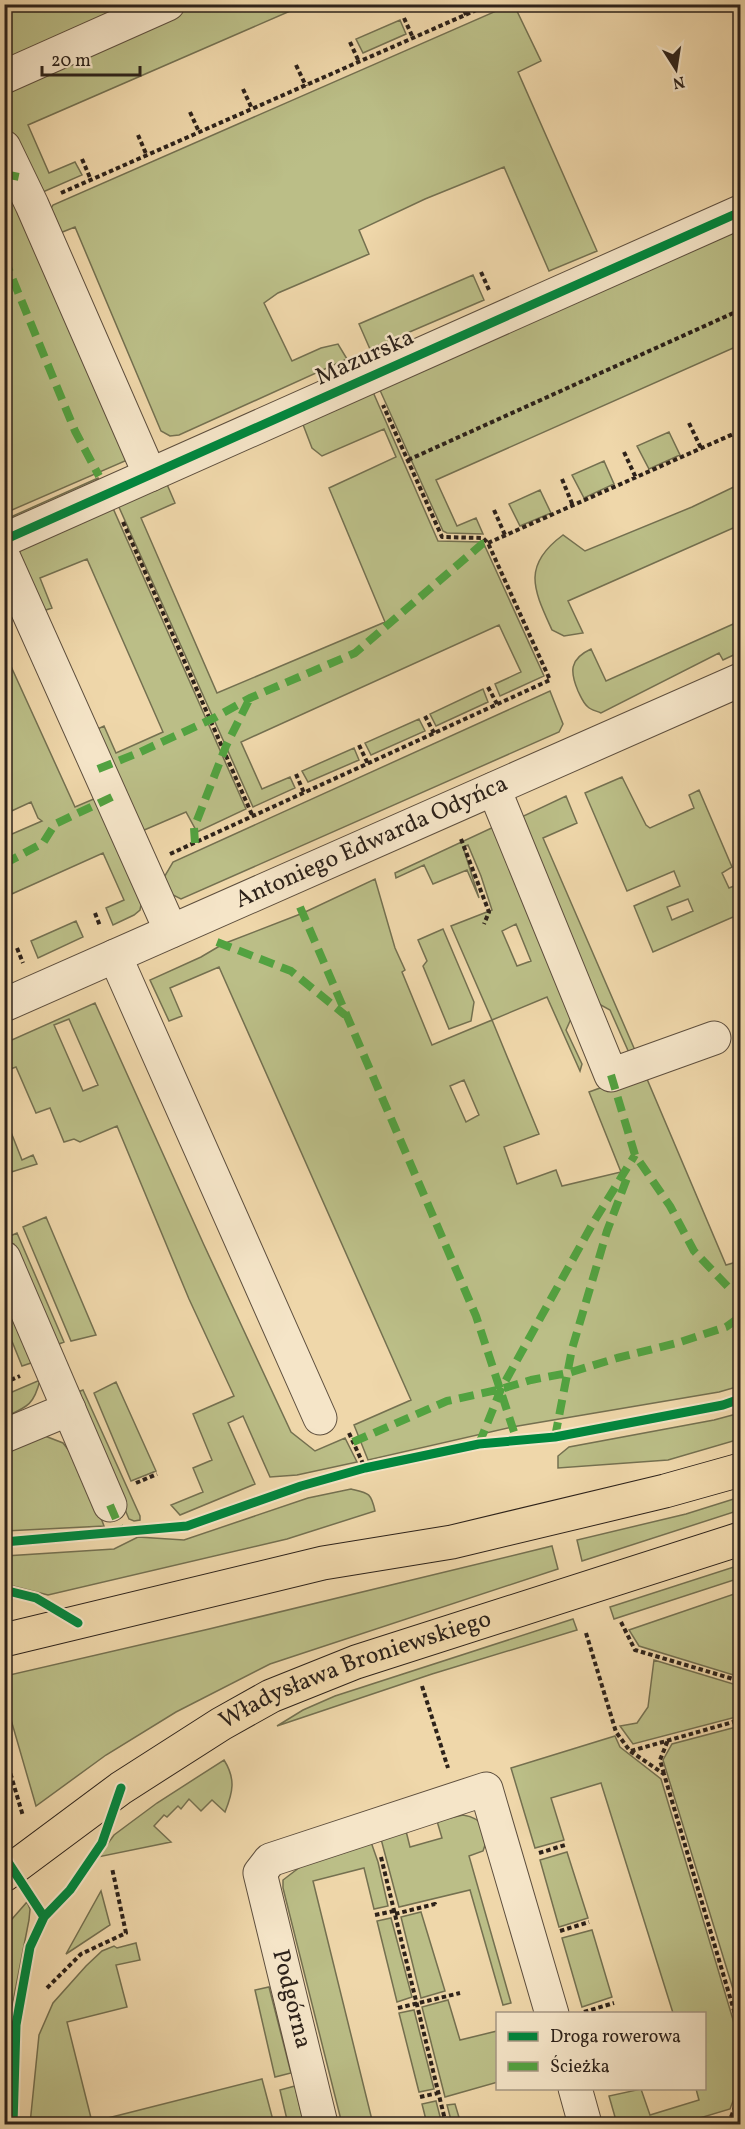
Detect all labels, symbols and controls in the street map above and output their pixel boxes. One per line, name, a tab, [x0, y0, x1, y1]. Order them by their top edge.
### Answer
scale bar	[42, 39, 140, 77]
north arrow	[646, 39, 706, 99]
text: 20 m	[51, 49, 91, 74]
text: N	[670, 70, 687, 94]
street label: Mazurska	[310, 321, 420, 395]
street label: Antoniego Edwarda Odyńca	[230, 767, 514, 918]
street label: Władysława Broniewskiego	[213, 1603, 496, 1739]
street label: Podgórna	[262, 1946, 320, 2052]
legend	[496, 2012, 706, 2090]
text: Droga rowerowa	[550, 2025, 681, 2050]
text: Ścieżka	[550, 2055, 610, 2080]

